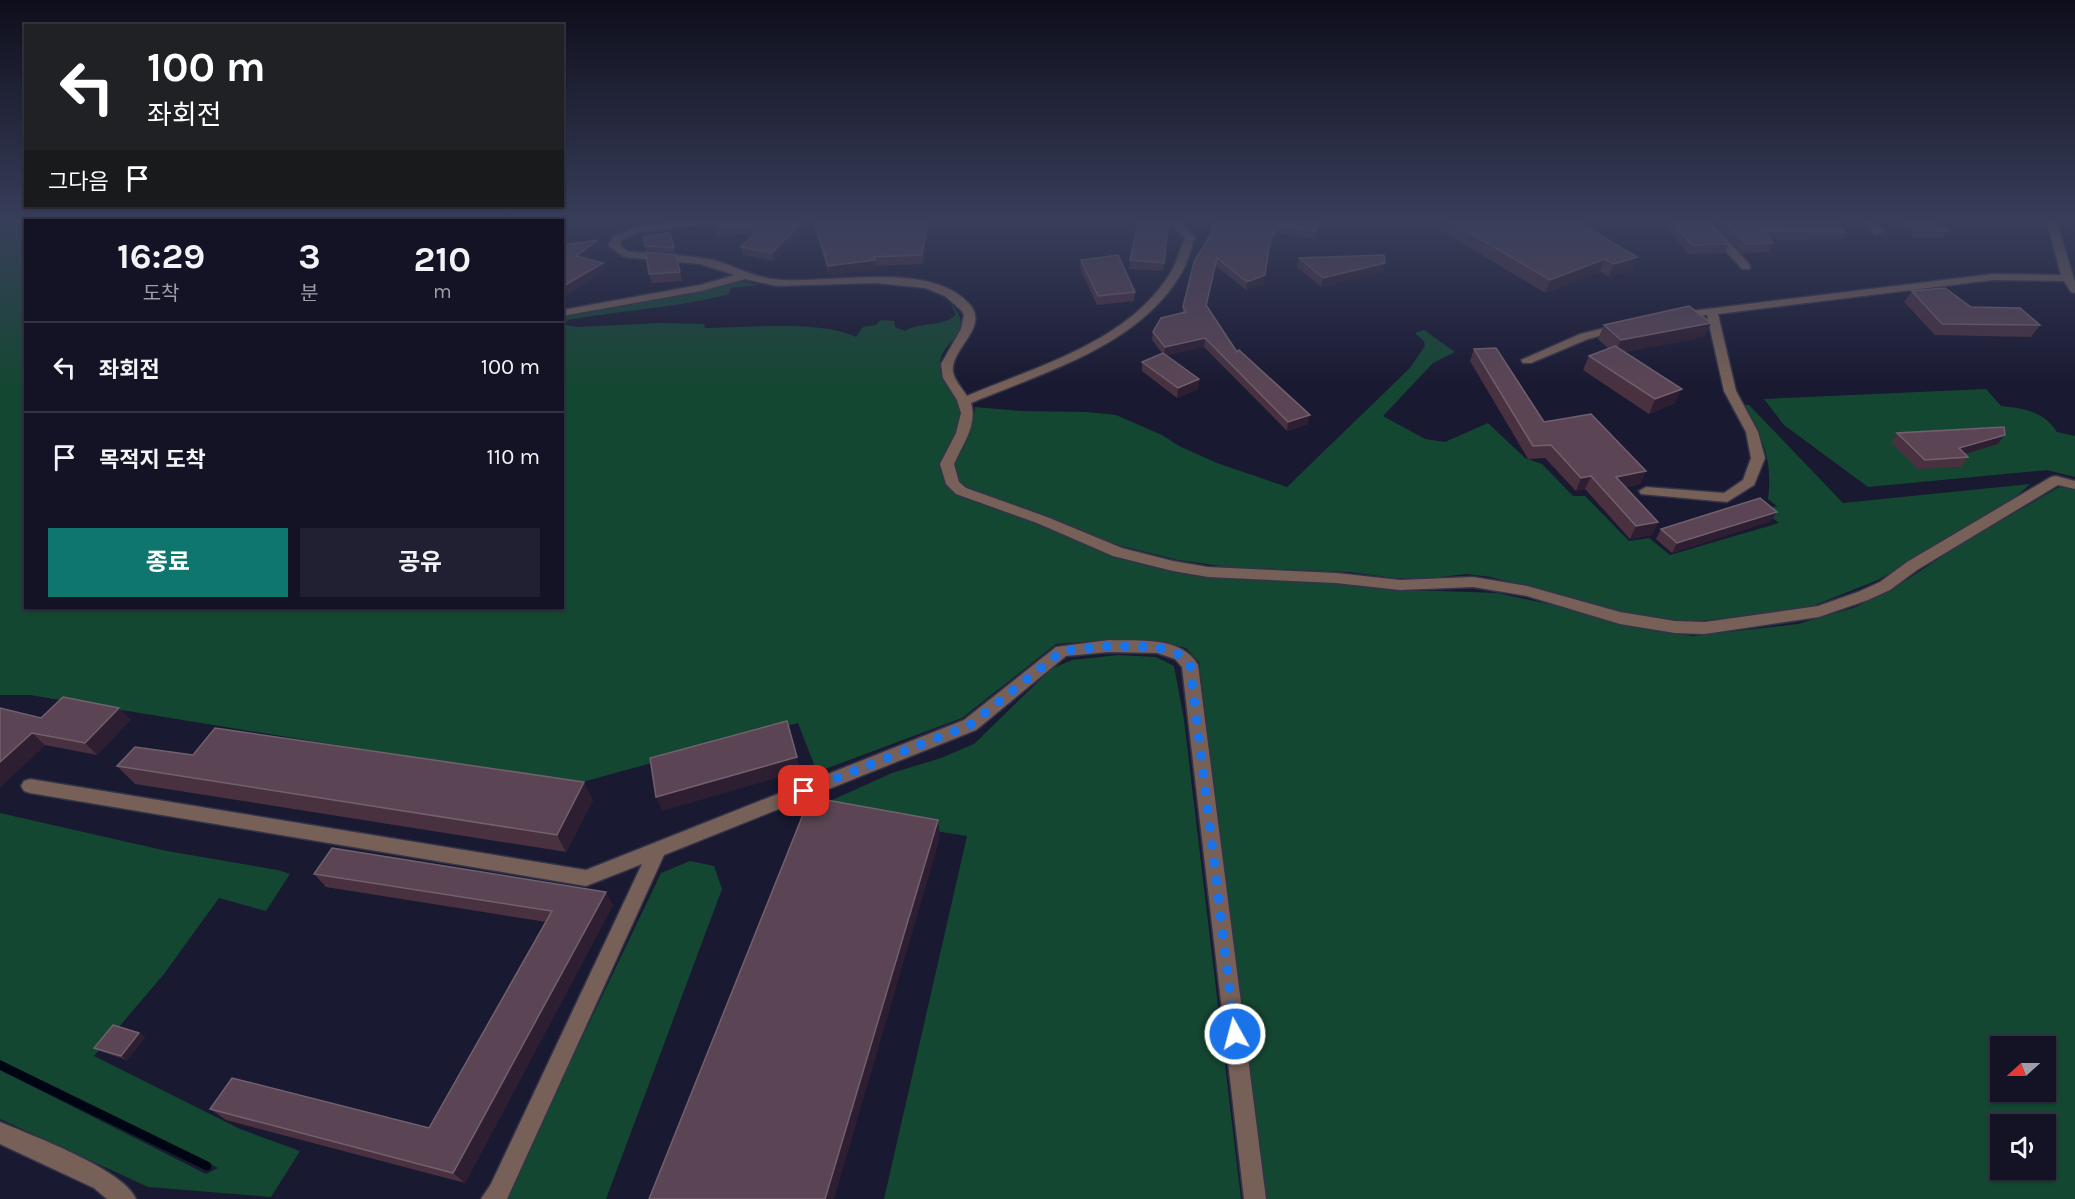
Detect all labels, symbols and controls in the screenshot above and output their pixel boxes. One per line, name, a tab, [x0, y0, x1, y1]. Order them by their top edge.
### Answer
text: 100 m	[147, 42, 266, 92]
icon: left	[48, 48, 126, 126]
text: 좌회전	[147, 99, 222, 131]
icon: arrive	[121, 162, 154, 195]
text: 그다음	[48, 169, 109, 195]
text: 16:29	[117, 235, 205, 277]
text: 3	[298, 235, 321, 277]
text: 210	[414, 238, 471, 280]
text: m	[433, 280, 452, 303]
text: 도착	[143, 282, 179, 305]
text: 분	[300, 282, 319, 305]
icon: left	[48, 351, 81, 384]
text: 100 m	[481, 354, 540, 380]
text: 좌회전	[99, 357, 160, 383]
icon: arrive	[48, 441, 81, 474]
text: 110 m	[487, 444, 540, 470]
text: 목적지 도착	[99, 447, 206, 473]
button: 종료	[48, 528, 288, 597]
button: 공유	[300, 528, 540, 597]
pin	[778, 765, 829, 816]
icon: arrive	[787, 774, 820, 807]
position arrow	[1203, 1002, 1267, 1066]
north arrow	[1990, 1036, 2056, 1102]
map controls	[1990, 1036, 2056, 1180]
button: sound	[1990, 1114, 2056, 1180]

